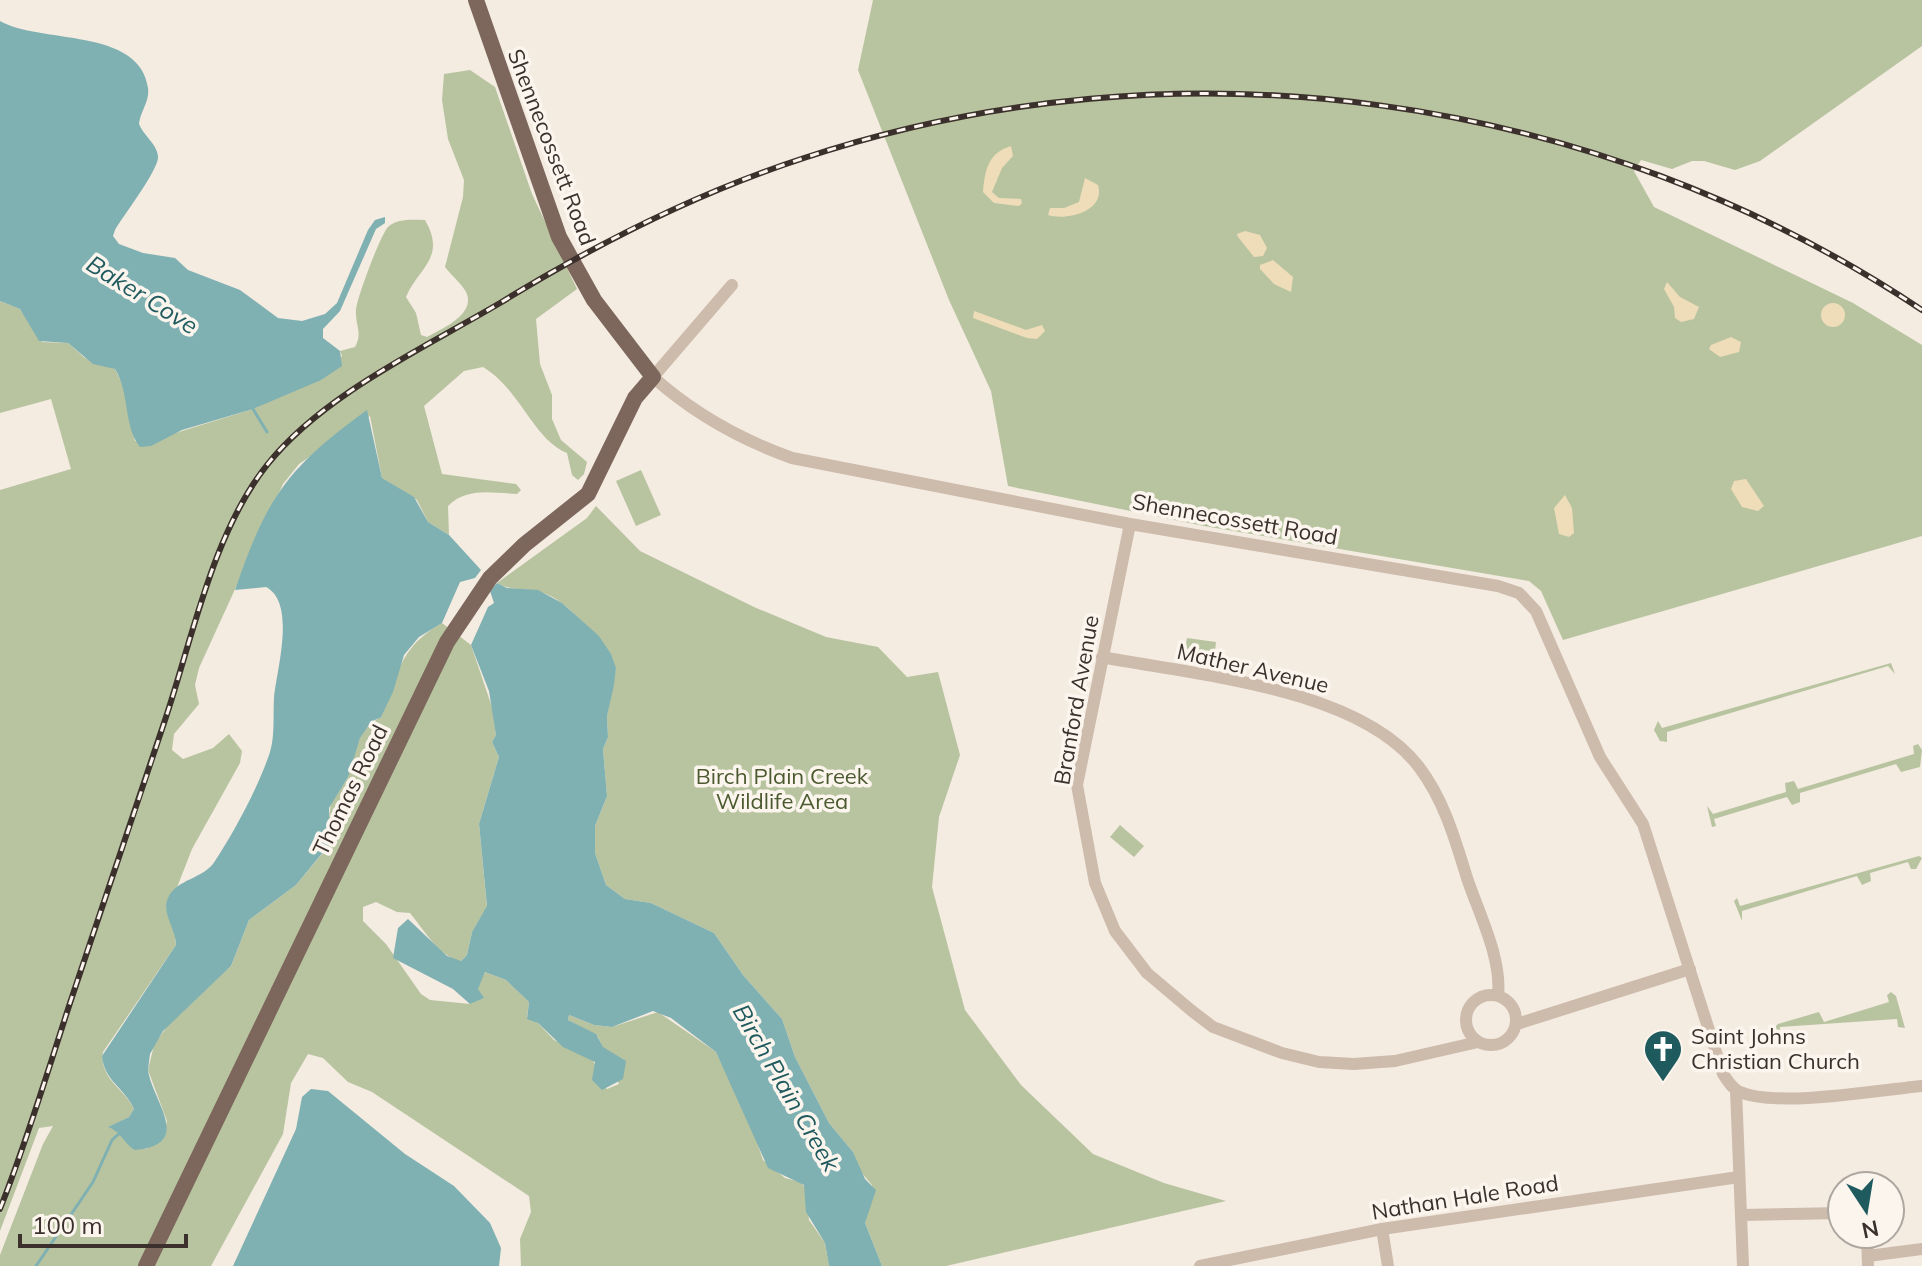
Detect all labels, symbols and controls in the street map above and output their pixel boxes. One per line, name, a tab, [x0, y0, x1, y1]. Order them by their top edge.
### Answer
street label: Shennecossett Road	[502, 45, 602, 249]
water label: Baker Cove	[81, 248, 204, 340]
street label: Shennecossett Road	[1130, 487, 1340, 551]
street label: Branford Avenue	[1047, 613, 1105, 787]
street label: Mather Avenue	[1174, 637, 1332, 699]
street label: Thomas Road	[306, 720, 394, 860]
park label: Birch Plain Creek Wildlife Area	[696, 762, 869, 815]
water label: Birch Plain Creek	[727, 999, 847, 1177]
place label: Saint Johns Christian Church	[1691, 1022, 1860, 1075]
church icon: Saint Johns Christian Church	[1642, 1028, 1684, 1083]
street label: Nathan Hale Road	[1369, 1168, 1561, 1226]
north arrow	[1826, 1170, 1906, 1250]
scale bar	[20, 1198, 186, 1248]
text: 100 m	[32, 1210, 103, 1240]
text: N	[1859, 1214, 1881, 1245]

